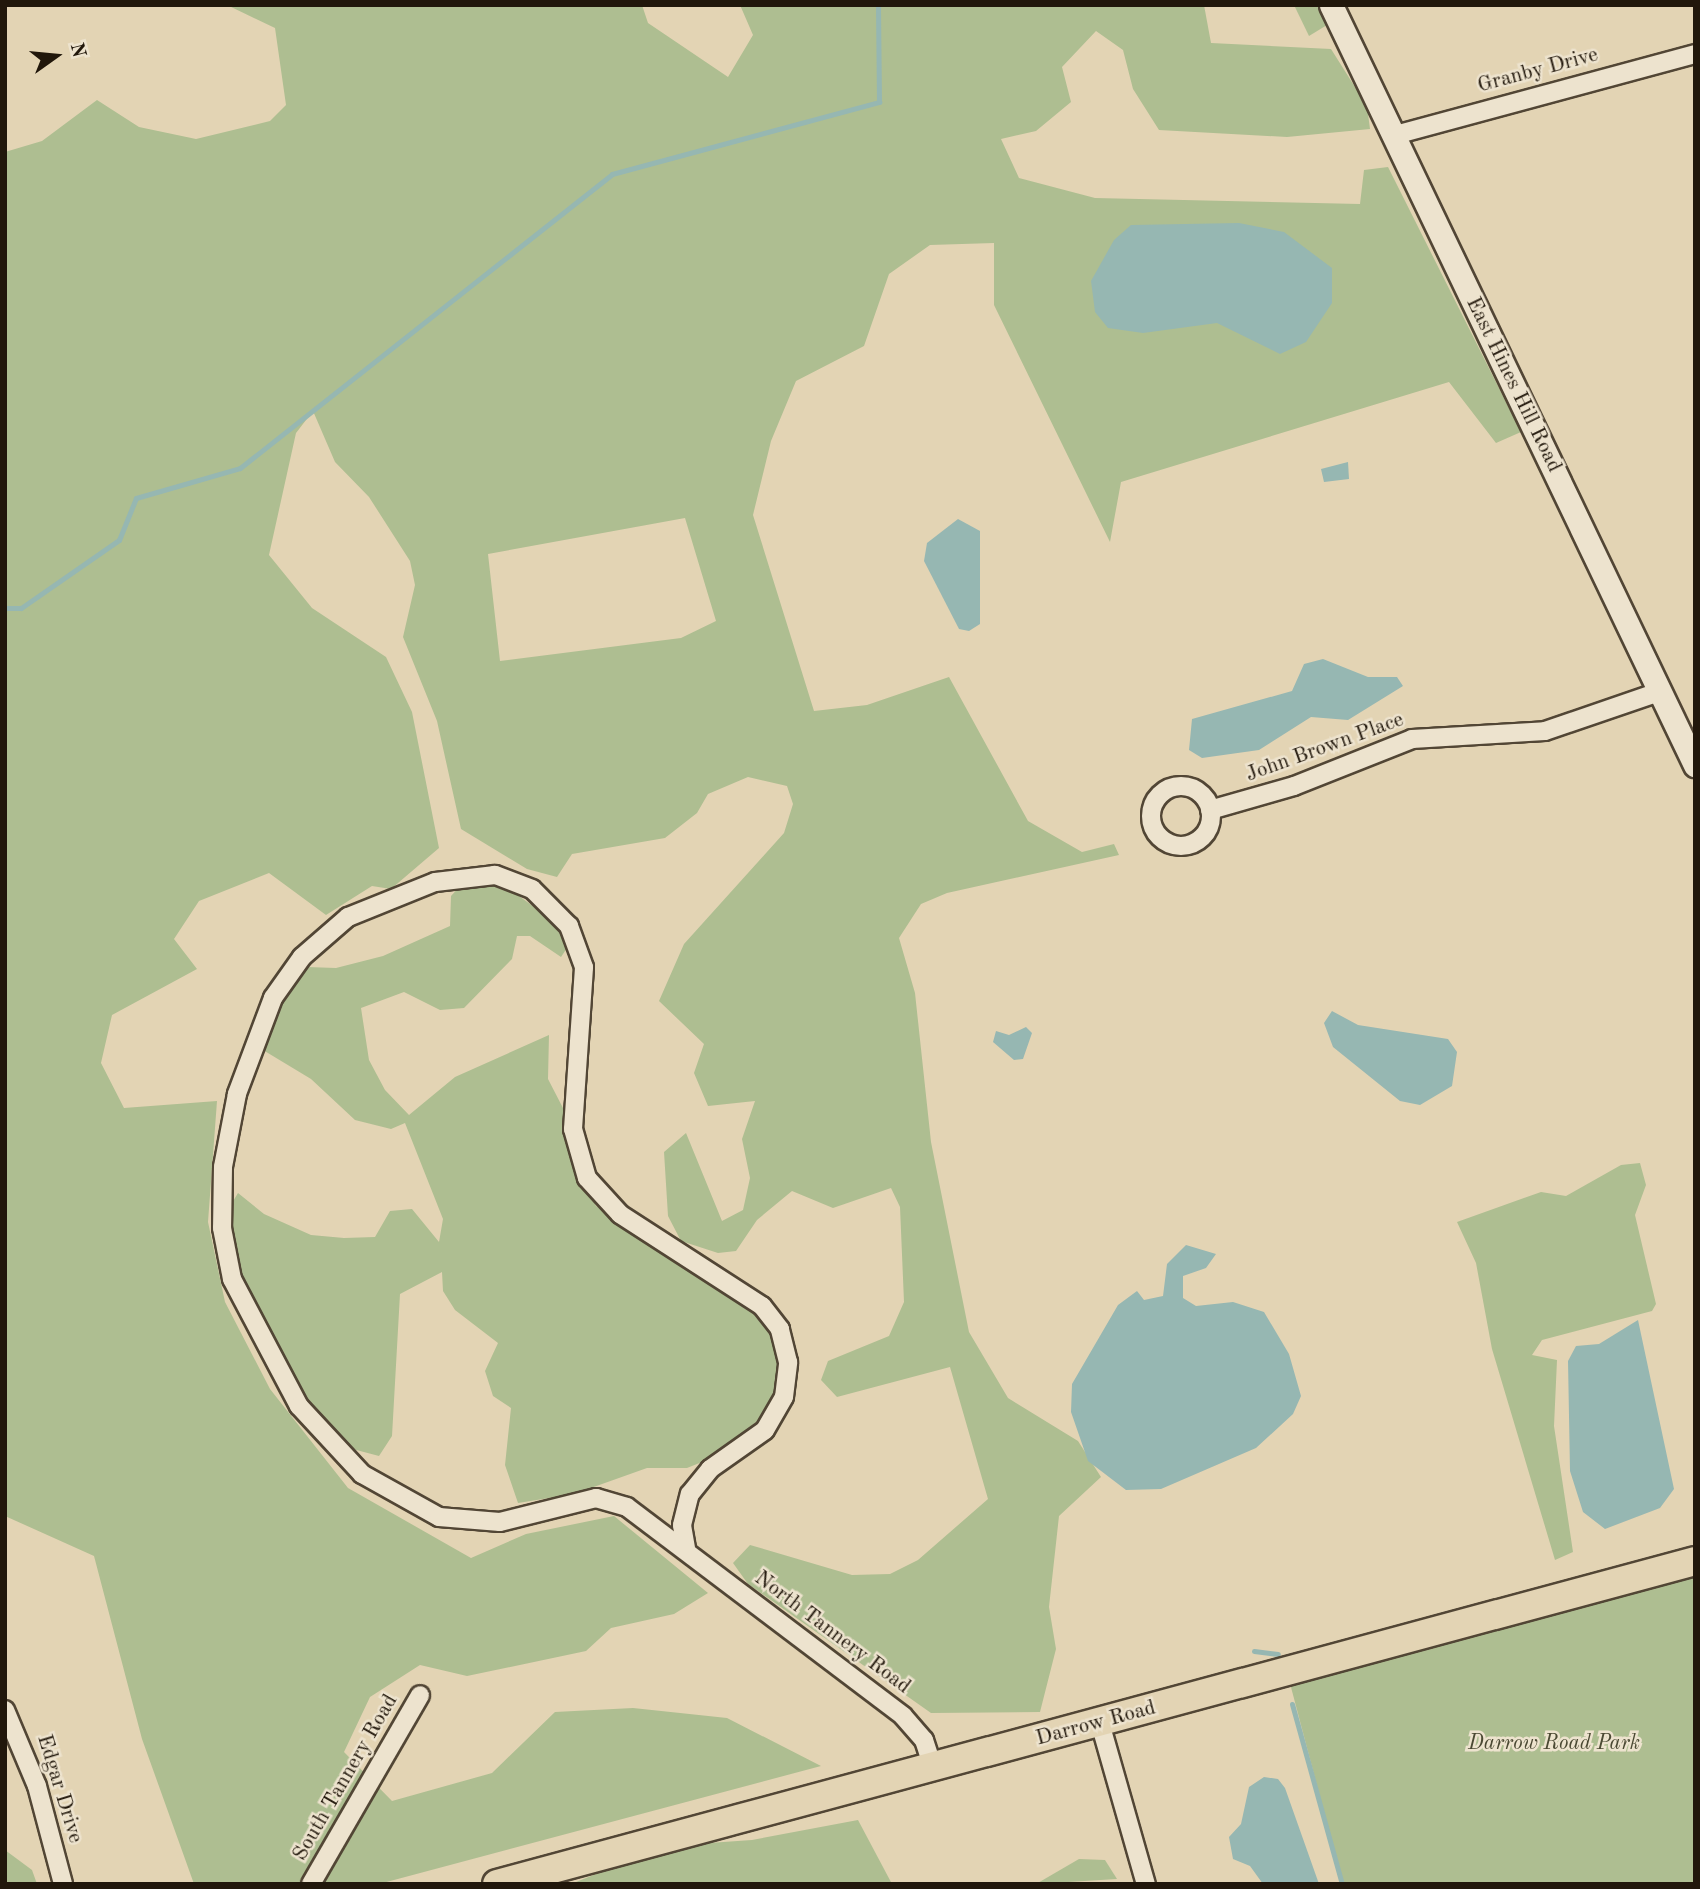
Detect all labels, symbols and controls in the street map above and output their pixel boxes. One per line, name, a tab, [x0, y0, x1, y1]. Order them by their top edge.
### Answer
north arrow	[21, 21, 91, 91]
text: N	[66, 41, 88, 60]
street label: Granby Drive	[1475, 43, 1601, 99]
street label: East Hines Hill Road	[1460, 293, 1566, 477]
street label: John Brown Place	[1243, 708, 1407, 788]
street label: North Tannery Road	[749, 1566, 915, 1700]
street label: South Tannery Road	[288, 1690, 404, 1866]
street label: Darrow Road	[1033, 1696, 1159, 1752]
park label: Darrow Road Park	[1468, 1731, 1640, 1757]
street label: Edgar Drive	[31, 1732, 87, 1846]

